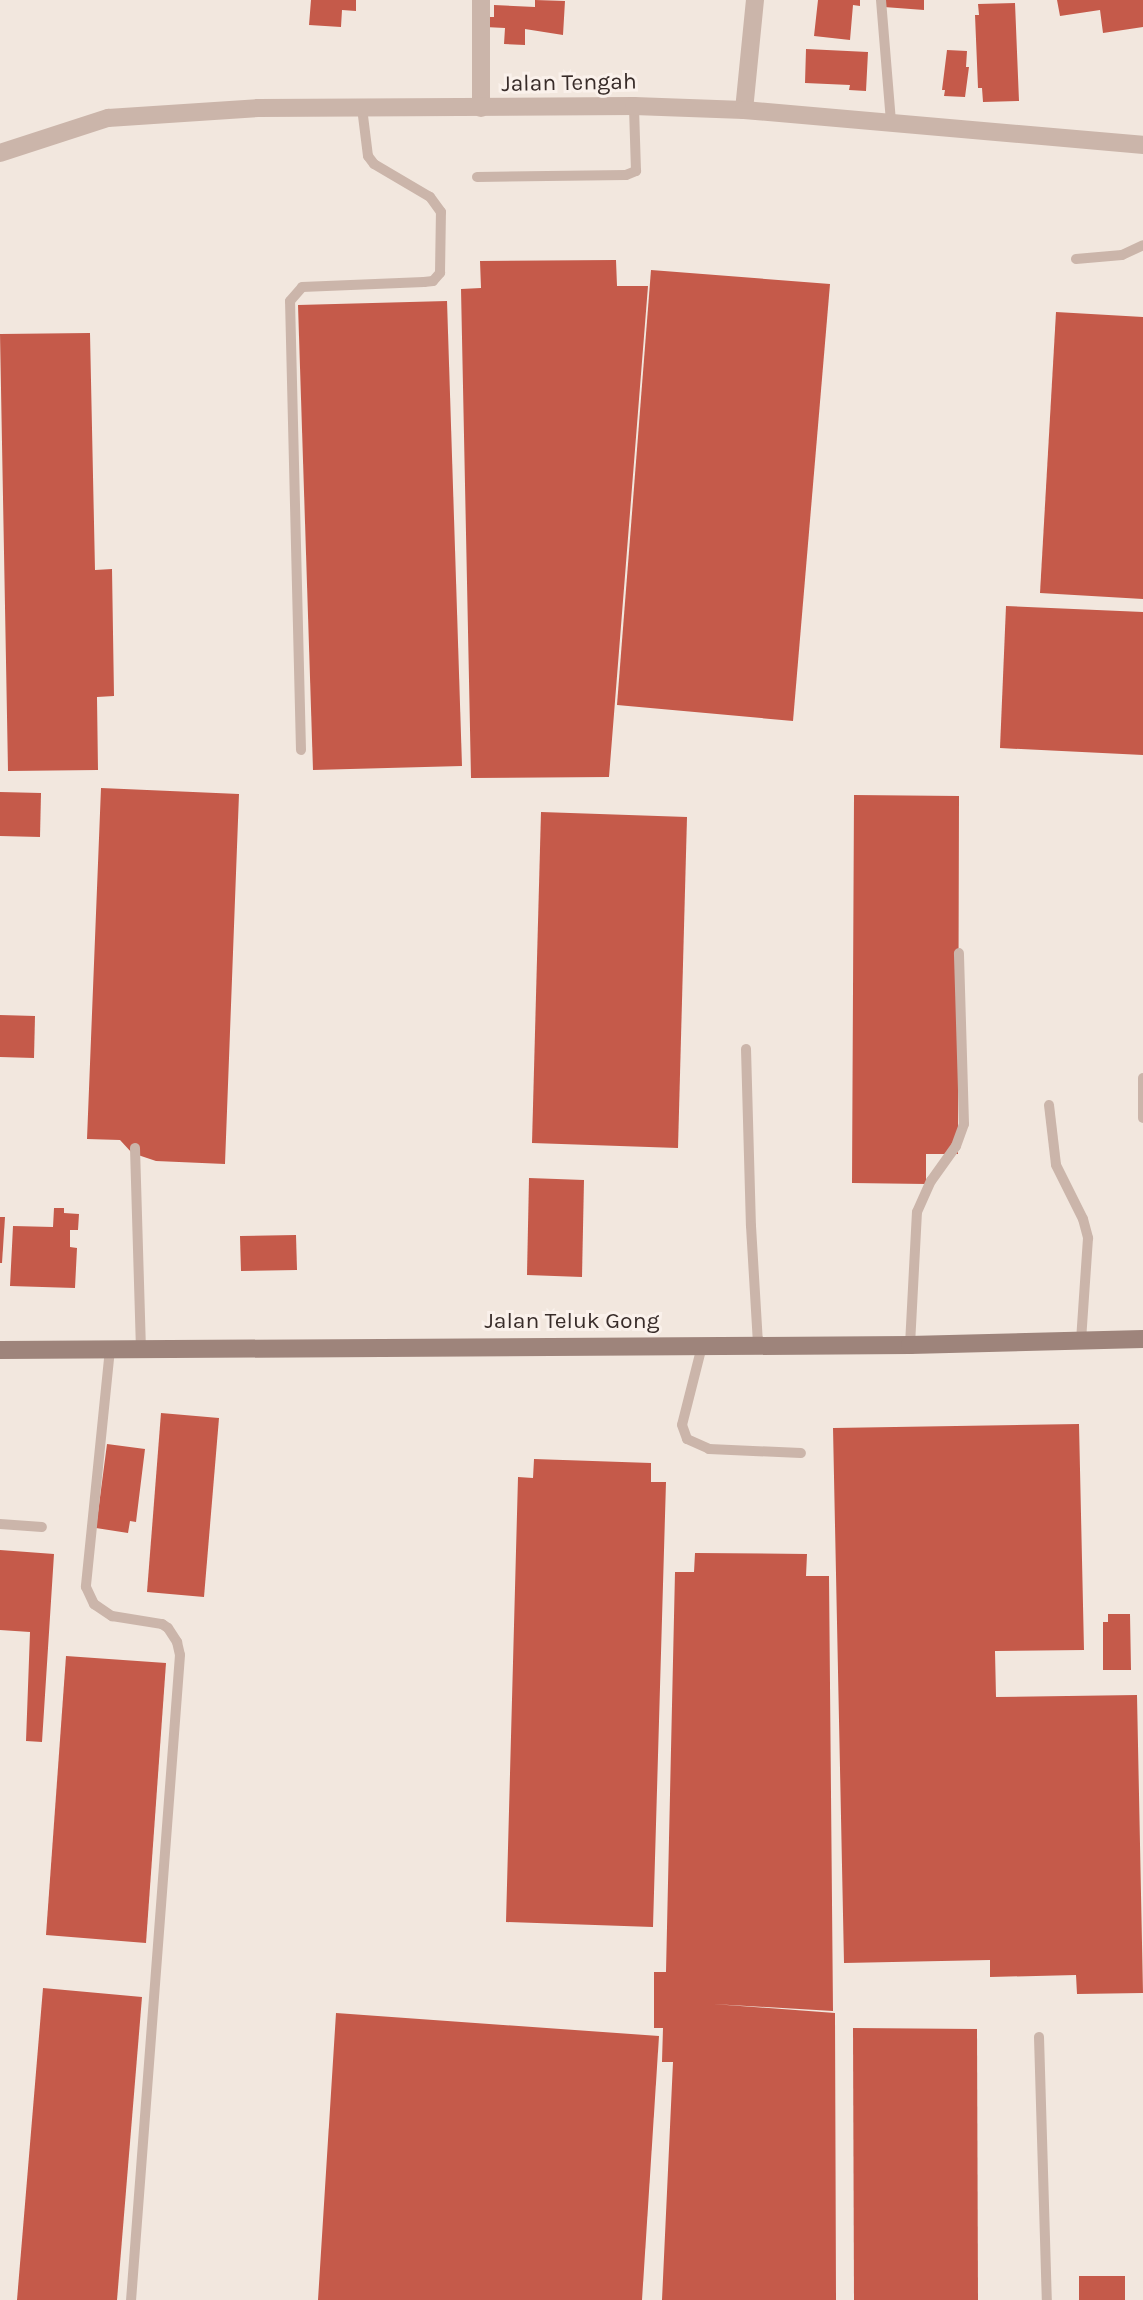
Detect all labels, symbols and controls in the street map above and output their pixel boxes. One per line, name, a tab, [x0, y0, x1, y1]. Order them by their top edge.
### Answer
street label: Jalan Tengah	[501, 68, 637, 98]
street label: Jalan Teluk Gong	[484, 1307, 660, 1335]

